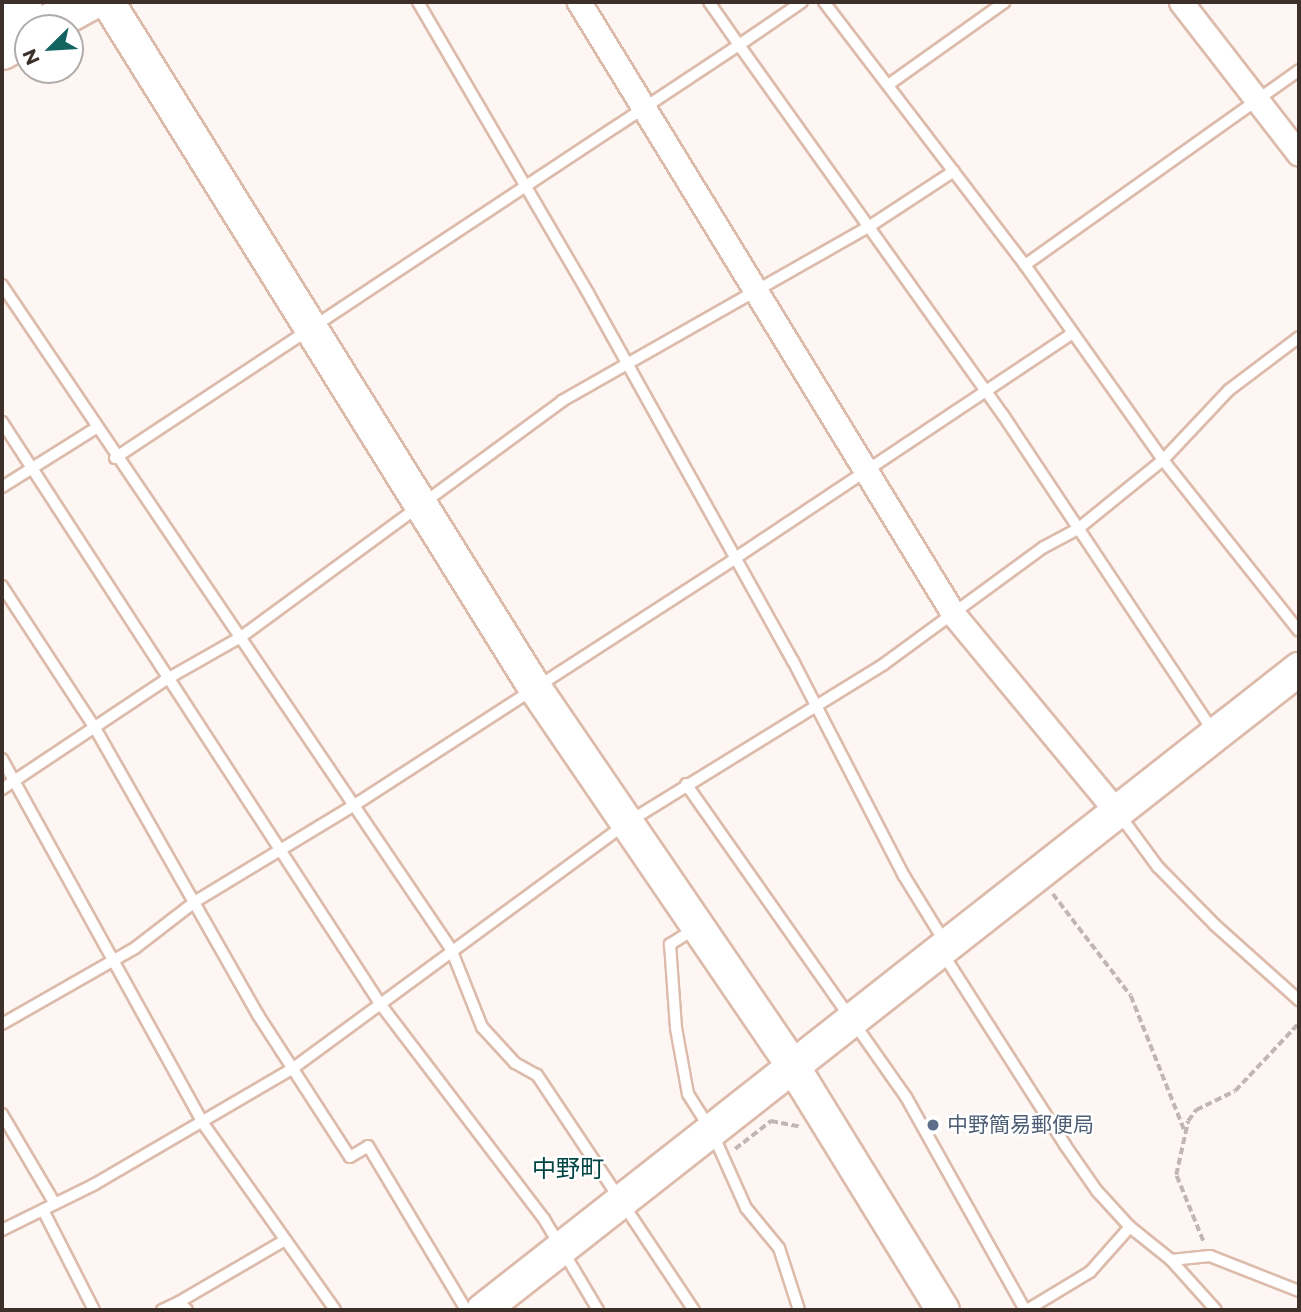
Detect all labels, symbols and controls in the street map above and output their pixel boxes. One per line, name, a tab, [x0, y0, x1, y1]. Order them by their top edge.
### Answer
north arrow	[14, 14, 84, 84]
text: N	[18, 45, 45, 69]
place label: 中野簡易郵便局	[947, 1112, 1094, 1138]
marker: 中野簡易郵便局	[925, 1117, 941, 1133]
district label: 中野町	[532, 1155, 604, 1183]

